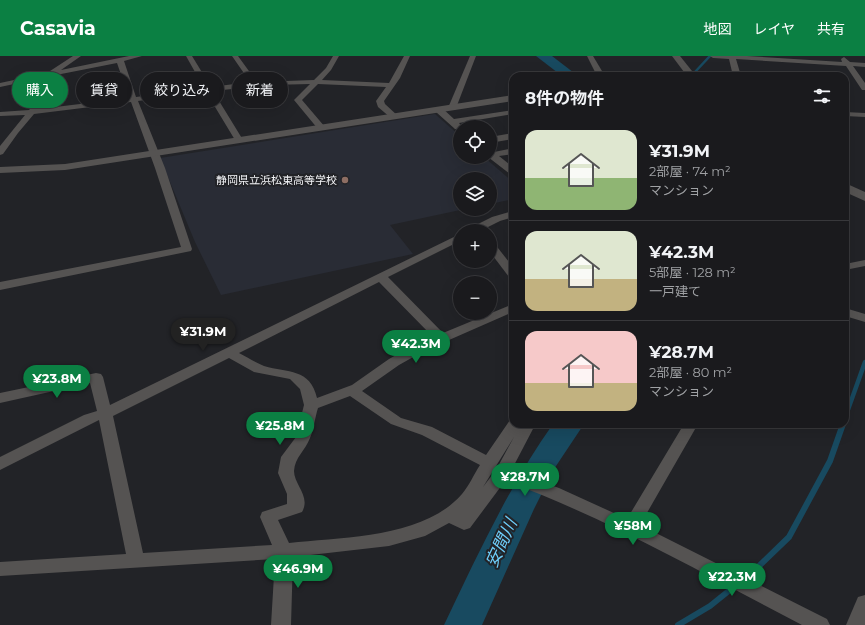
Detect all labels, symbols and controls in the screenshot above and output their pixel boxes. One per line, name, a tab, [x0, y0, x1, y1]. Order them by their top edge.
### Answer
text: Casavia	[20, 17, 96, 40]
text: 地図	[703, 20, 731, 38]
text: レイヤ	[753, 20, 795, 38]
text: 共有	[817, 20, 845, 38]
chip: 購入	[12, 72, 68, 108]
chip: 賃貸	[76, 72, 132, 108]
chip: 絞り込み	[140, 72, 224, 108]
chip: 新着	[232, 72, 288, 108]
icon: filters	[811, 85, 833, 107]
text: 8件の物件	[525, 88, 604, 108]
map controls	[453, 120, 497, 320]
button: locate	[453, 120, 497, 164]
text: ¥31.9M	[649, 141, 710, 161]
icon: home	[557, 146, 605, 194]
text: 2部屋 · 74 m²	[649, 163, 731, 179]
button: layers	[453, 172, 497, 216]
place label: 静岡県立浜松東高等学校	[216, 173, 337, 187]
marker: 静岡県立浜松東高等学校	[340, 175, 350, 185]
text: マンション	[649, 182, 714, 198]
button: +	[453, 224, 497, 268]
text: ¥42.3M	[649, 242, 714, 262]
icon: home	[557, 247, 605, 295]
text: 5部屋 · 128 m²	[649, 264, 736, 280]
button: −	[453, 276, 497, 320]
text: 一戸建て	[649, 283, 701, 299]
pin: ¥31.9M	[170, 318, 236, 352]
text: ¥31.9M	[180, 323, 226, 339]
pin: ¥42.3M	[383, 330, 449, 364]
text: ¥42.3M	[391, 335, 441, 351]
text: ¥28.7M	[649, 342, 714, 362]
icon: home	[557, 347, 605, 395]
text: 2部屋 · 80 m²	[649, 364, 732, 380]
pin: ¥23.8M	[24, 365, 90, 399]
text: ¥23.8M	[32, 370, 82, 386]
text: マンション	[649, 383, 714, 399]
pin: ¥25.8M	[247, 412, 313, 446]
text: ¥25.8M	[255, 417, 305, 433]
pin: ¥28.7M	[492, 463, 558, 497]
text: ¥28.7M	[500, 468, 550, 484]
pin: ¥58M	[609, 512, 657, 546]
water label: 安間川	[481, 514, 522, 570]
text: ¥58M	[614, 517, 652, 533]
pin: ¥46.9M	[265, 555, 331, 589]
text: ¥46.9M	[273, 560, 323, 576]
pin: ¥22.3M	[699, 563, 765, 597]
text: ¥22.3M	[708, 568, 756, 584]

